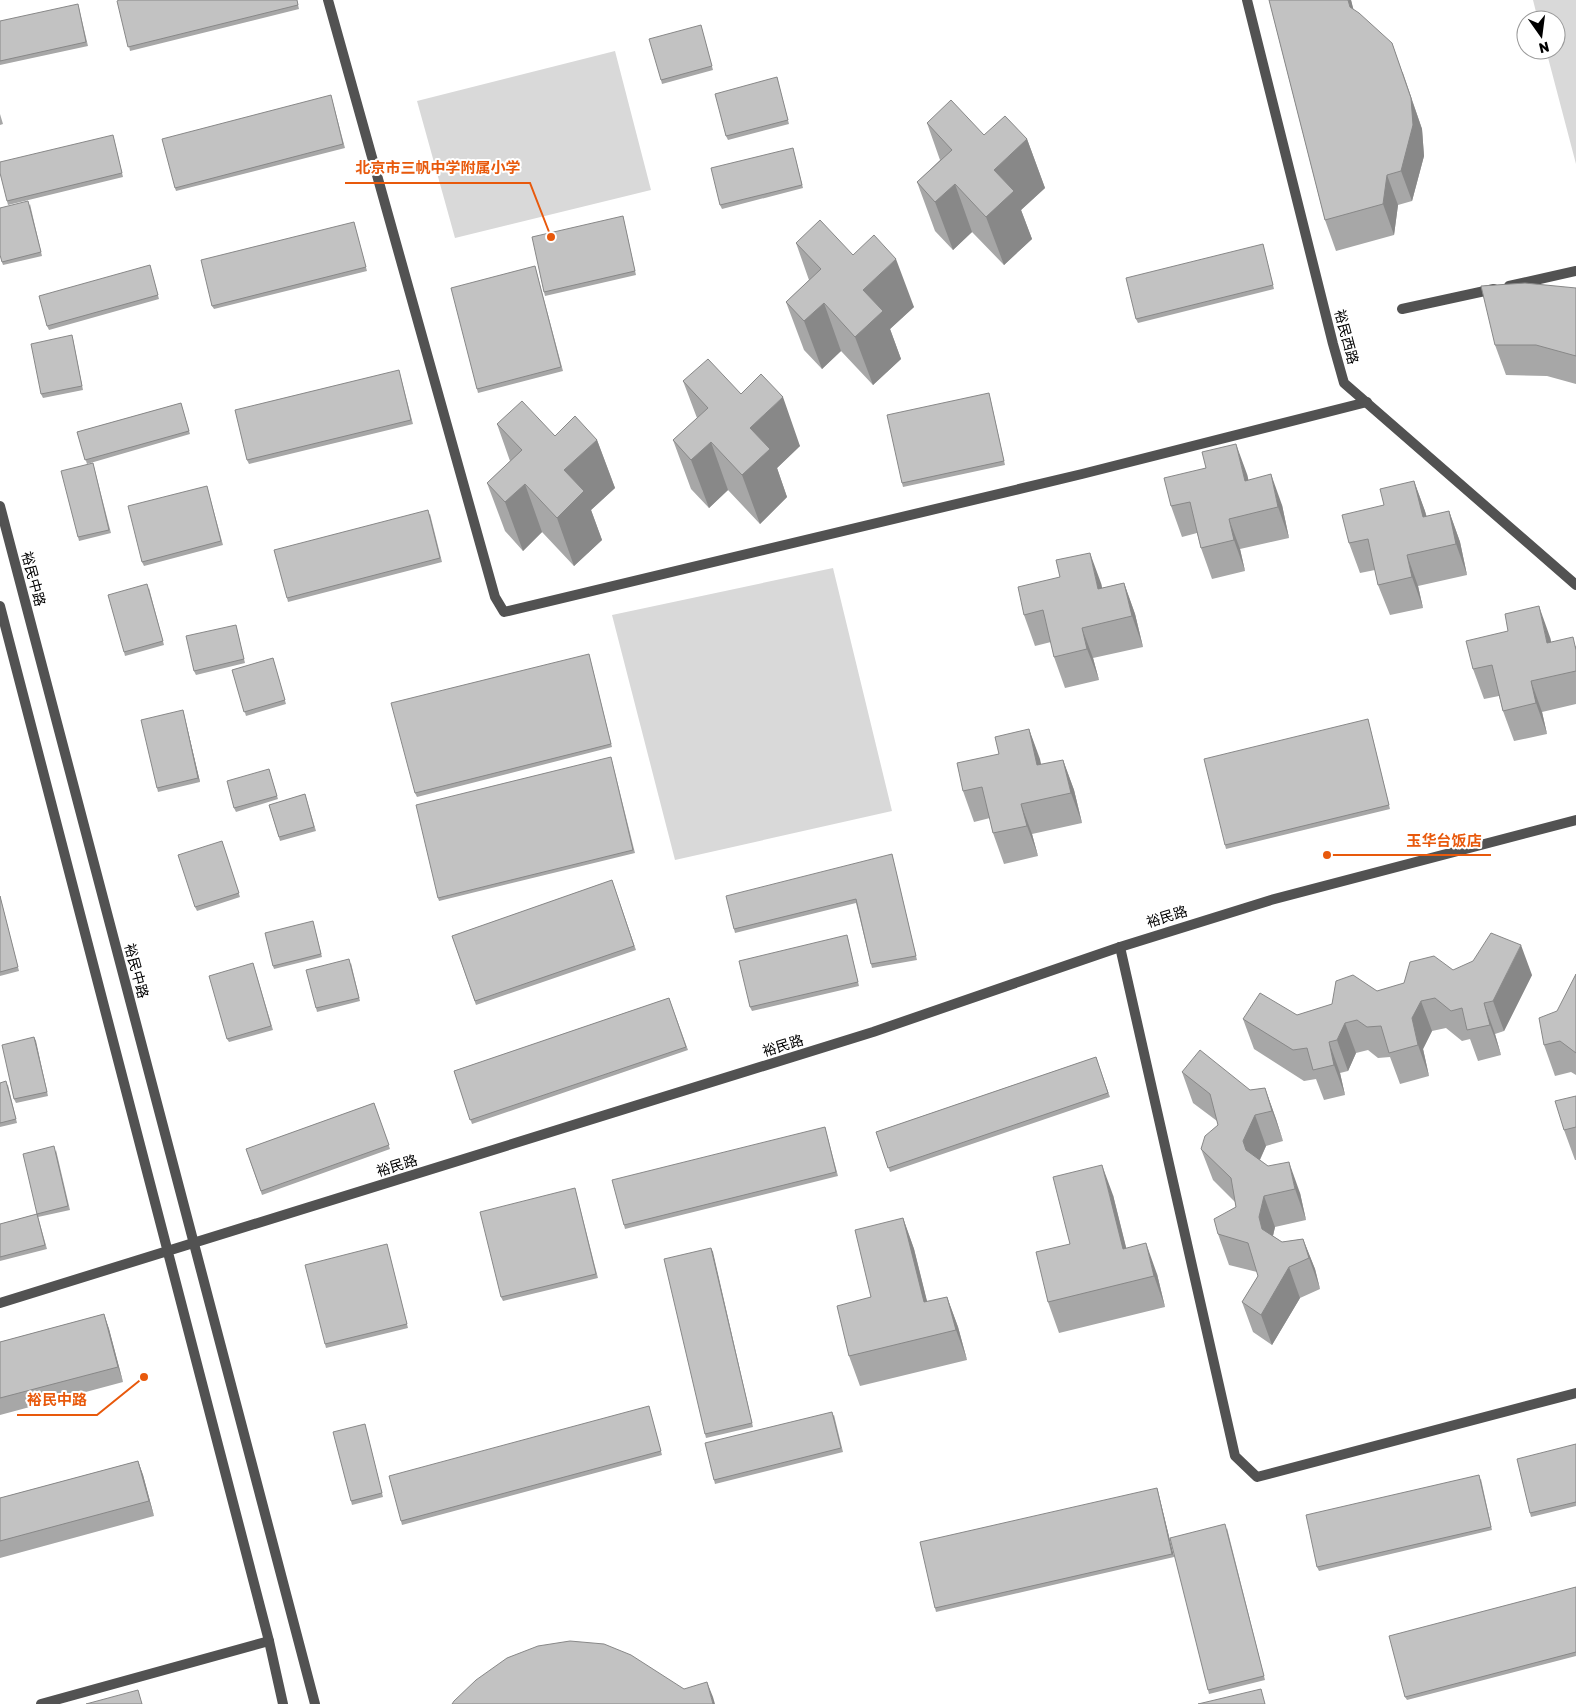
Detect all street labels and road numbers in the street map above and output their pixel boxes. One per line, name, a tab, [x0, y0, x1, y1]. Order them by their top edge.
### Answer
street label: 裕民西路	[1331, 308, 1361, 366]
street label: 裕民中路	[18, 550, 48, 608]
street label: 裕民路	[1144, 903, 1190, 931]
street label: 裕民中路	[121, 942, 151, 1000]
street label: 裕民路	[760, 1032, 806, 1060]
street label: 裕民路	[374, 1152, 420, 1180]

